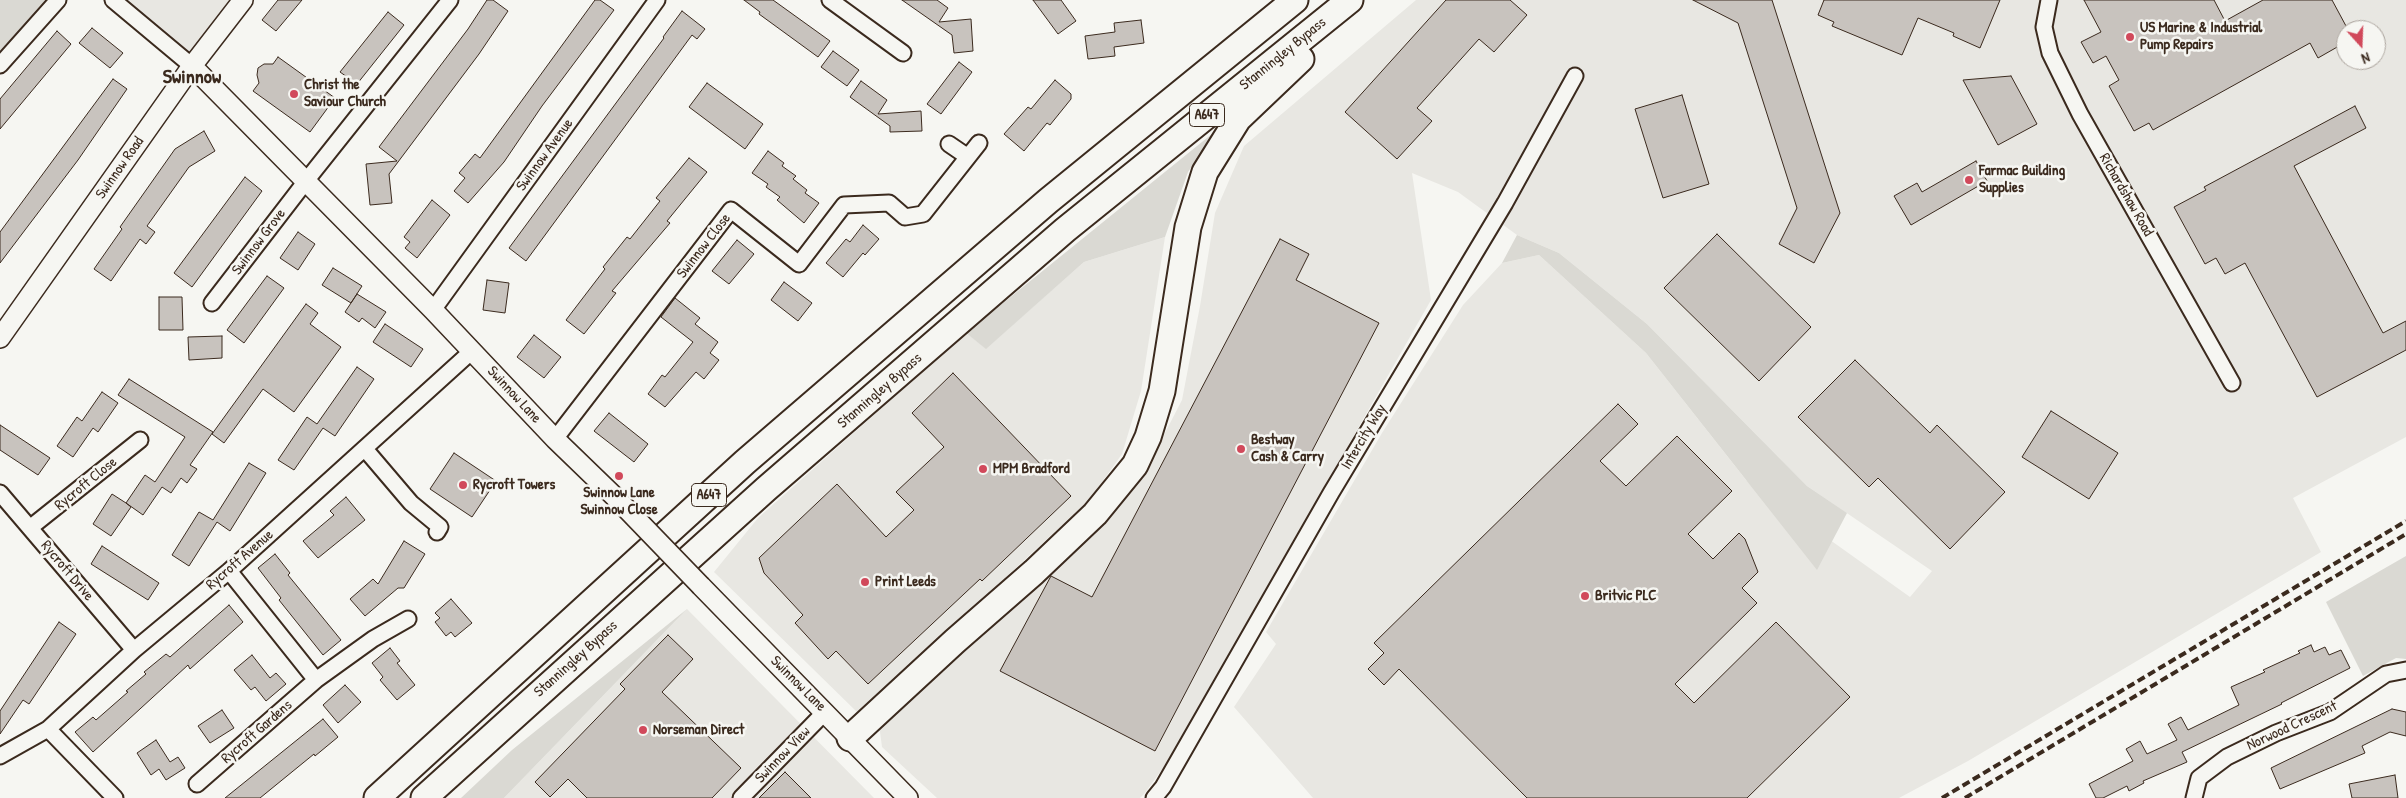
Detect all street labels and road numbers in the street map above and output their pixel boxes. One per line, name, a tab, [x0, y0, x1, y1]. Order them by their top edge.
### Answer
street label: Stanningley Bypass	[1236, 14, 1330, 94]
road number: A647	[1190, 104, 1224, 126]
street label: Swinnow Avenue	[513, 115, 577, 195]
street label: Swinnow Road	[92, 133, 148, 203]
street label: Richardshaw Road	[2095, 150, 2157, 240]
street label: Swinnow Grove	[228, 205, 290, 279]
street label: Swinnow Close	[673, 210, 735, 282]
street label: Stanningley Bypass	[834, 349, 926, 433]
street label: Swinnow Lane	[483, 363, 545, 427]
street label: Intercity Way	[1338, 401, 1390, 473]
street label: Rycroft Close	[51, 453, 121, 515]
road number: A647	[692, 484, 726, 506]
street label: Rycroft Avenue	[203, 526, 277, 594]
street label: Rycroft Drive	[37, 537, 97, 605]
street label: Stanningley Bypass	[531, 617, 621, 701]
street label: Swinnow Lane	[766, 652, 830, 716]
street label: Rycroft Gardens	[218, 696, 296, 768]
street label: Norwood Crescent	[2244, 697, 2340, 755]
street label: Swinnow View	[752, 723, 814, 787]

